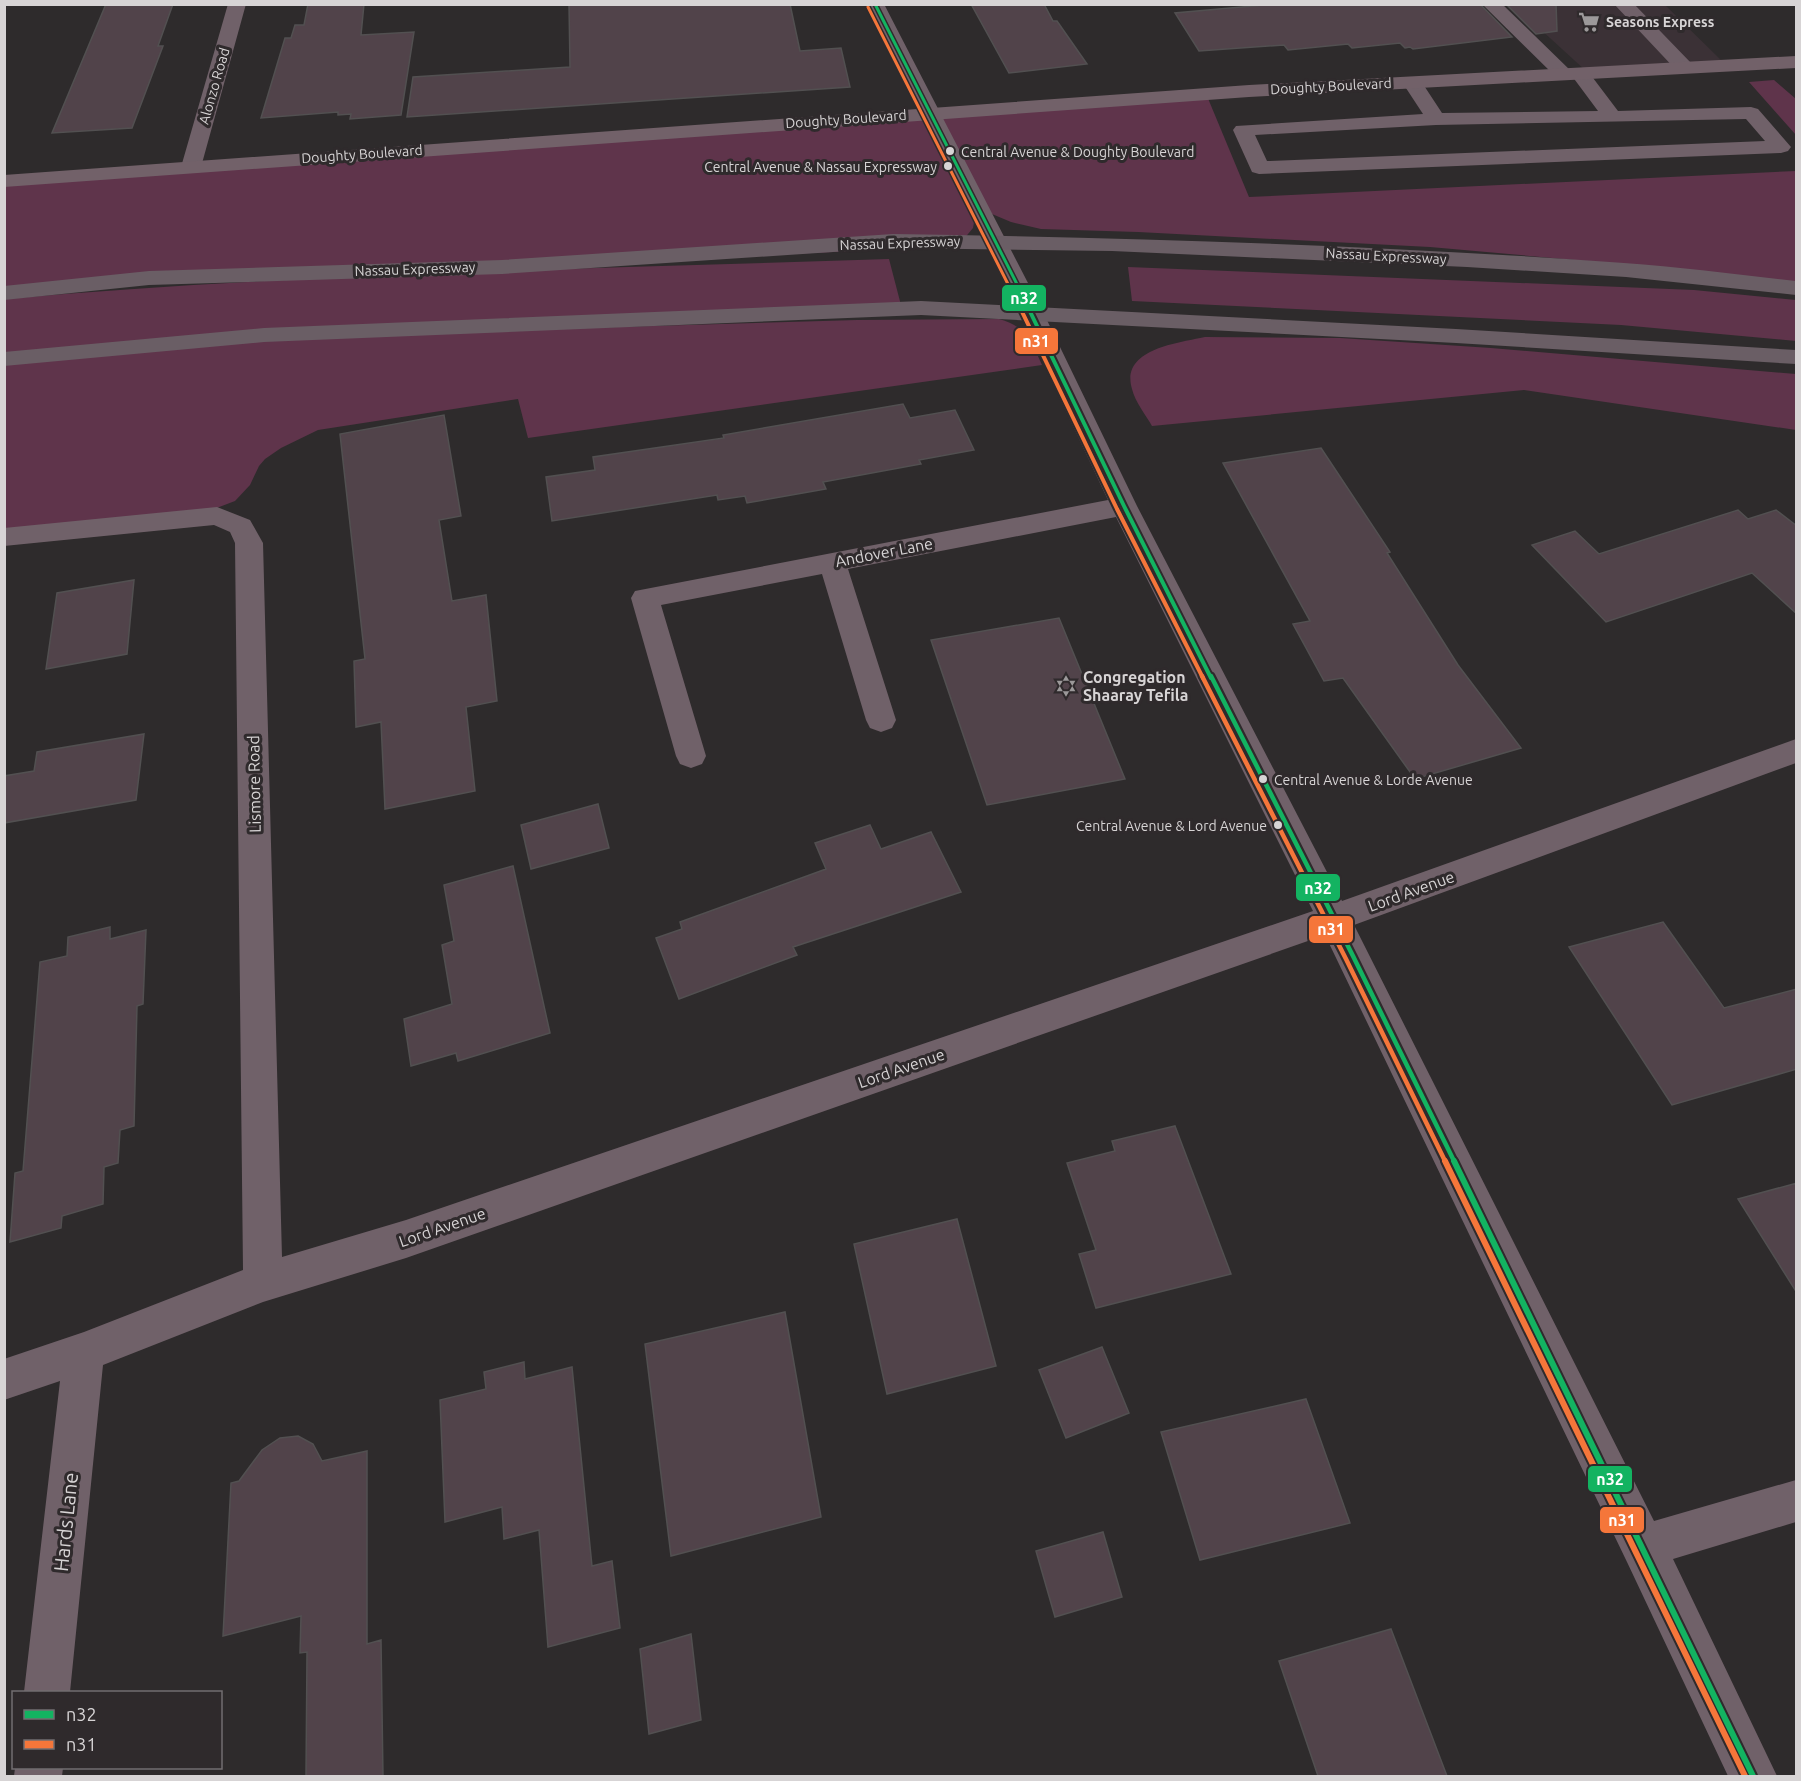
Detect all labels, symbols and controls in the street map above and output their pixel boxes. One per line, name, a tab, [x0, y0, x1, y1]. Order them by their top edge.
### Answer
supermarket icon: Seasons Express	[1577, 10, 1601, 34]
place label: Seasons Express	[1606, 14, 1715, 30]
street label: Alonzo Road	[195, 46, 233, 126]
street label: Doughty Boulevard	[1270, 75, 1392, 97]
street label: Doughty Boulevard	[785, 107, 907, 131]
street label: Doughty Boulevard	[301, 142, 423, 166]
place label: Central Avenue & Doughty Boulevard	[961, 144, 1194, 160]
marker: Central Avenue & Doughty Boulevard	[944, 145, 956, 157]
place label: Central Avenue & Nassau Expressway	[704, 159, 937, 175]
marker: Central Avenue & Nassau Expressway	[942, 160, 954, 172]
street label: Nassau Expressway	[839, 233, 961, 253]
street label: Nassau Expressway	[1325, 245, 1447, 267]
street label: Nassau Expressway	[354, 259, 476, 279]
line badge: n32	[1001, 284, 1047, 312]
text: n32	[1010, 289, 1038, 307]
line badge: n31	[1014, 327, 1059, 355]
text: n31	[1022, 332, 1050, 350]
street label: Andover Lane	[834, 534, 934, 570]
place label: Congregation Shaaray Tefila	[1083, 668, 1189, 704]
synagogue icon: Congregation Shaaray Tefila	[1054, 674, 1078, 698]
street label: Lismore Road	[244, 735, 264, 833]
place label: Central Avenue & Lorde Avenue	[1274, 772, 1473, 788]
marker: Central Avenue & Lorde Avenue	[1257, 773, 1269, 785]
place label: Central Avenue & Lord Avenue	[1076, 818, 1267, 834]
marker: Central Avenue & Lord Avenue	[1272, 819, 1284, 831]
street label: Lord Avenue	[1365, 867, 1457, 915]
line badge: n32	[1295, 873, 1341, 902]
text: n32	[1304, 879, 1332, 897]
line badge: n31	[1308, 915, 1354, 944]
text: n31	[1317, 920, 1345, 938]
street label: Lord Avenue	[855, 1045, 947, 1091]
street label: Lord Avenue	[396, 1204, 488, 1250]
line badge: n32	[1587, 1465, 1633, 1493]
text: n32	[1596, 1470, 1624, 1488]
street label: Hards Lane	[49, 1471, 82, 1573]
line badge: n31	[1599, 1506, 1645, 1534]
text: n31	[1608, 1511, 1636, 1529]
legend	[12, 1691, 222, 1769]
text: n32	[66, 1704, 97, 1724]
text: n31	[66, 1734, 97, 1754]

